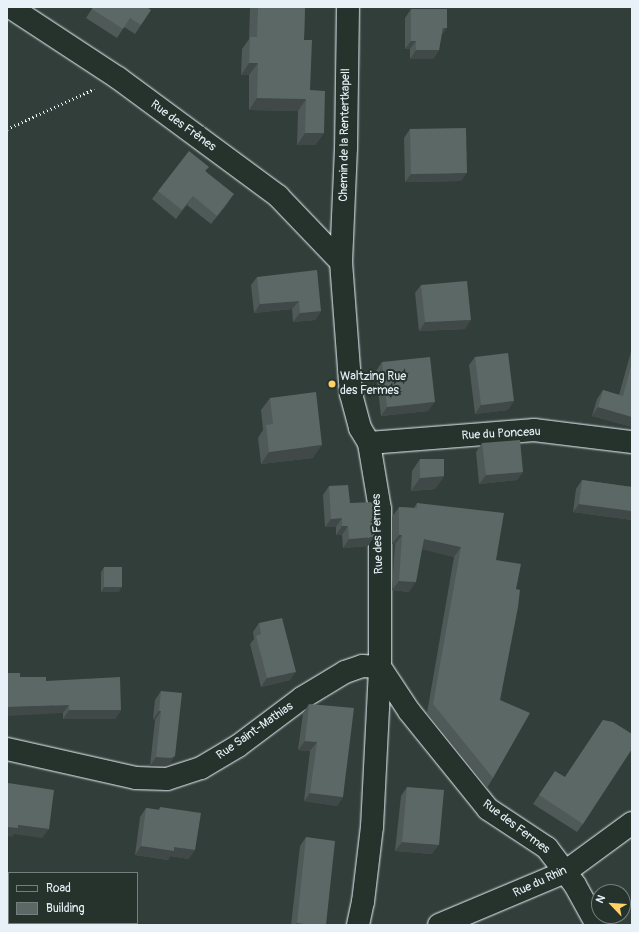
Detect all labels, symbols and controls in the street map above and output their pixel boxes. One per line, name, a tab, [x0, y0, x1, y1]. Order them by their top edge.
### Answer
street label: Chemin de la Rentertkapell	[337, 68, 353, 202]
street label: Rue des Frênes	[147, 97, 219, 155]
place label: Waltzing Rue des Fermes	[340, 370, 406, 398]
marker: Waltzing Rue des Fermes	[327, 379, 337, 389]
street label: Rue du Ponceau	[461, 425, 541, 443]
street label: Rue des Fermes	[369, 494, 387, 574]
street label: Rue Saint-Mathias	[214, 699, 296, 763]
street label: Rue des Fermes	[480, 797, 552, 857]
street label: Rue du Rhin	[511, 863, 569, 901]
legend	[8, 872, 138, 924]
text: Road	[46, 881, 71, 896]
north arrow	[591, 884, 631, 924]
text: N	[593, 893, 608, 905]
text: Building	[46, 901, 85, 916]

